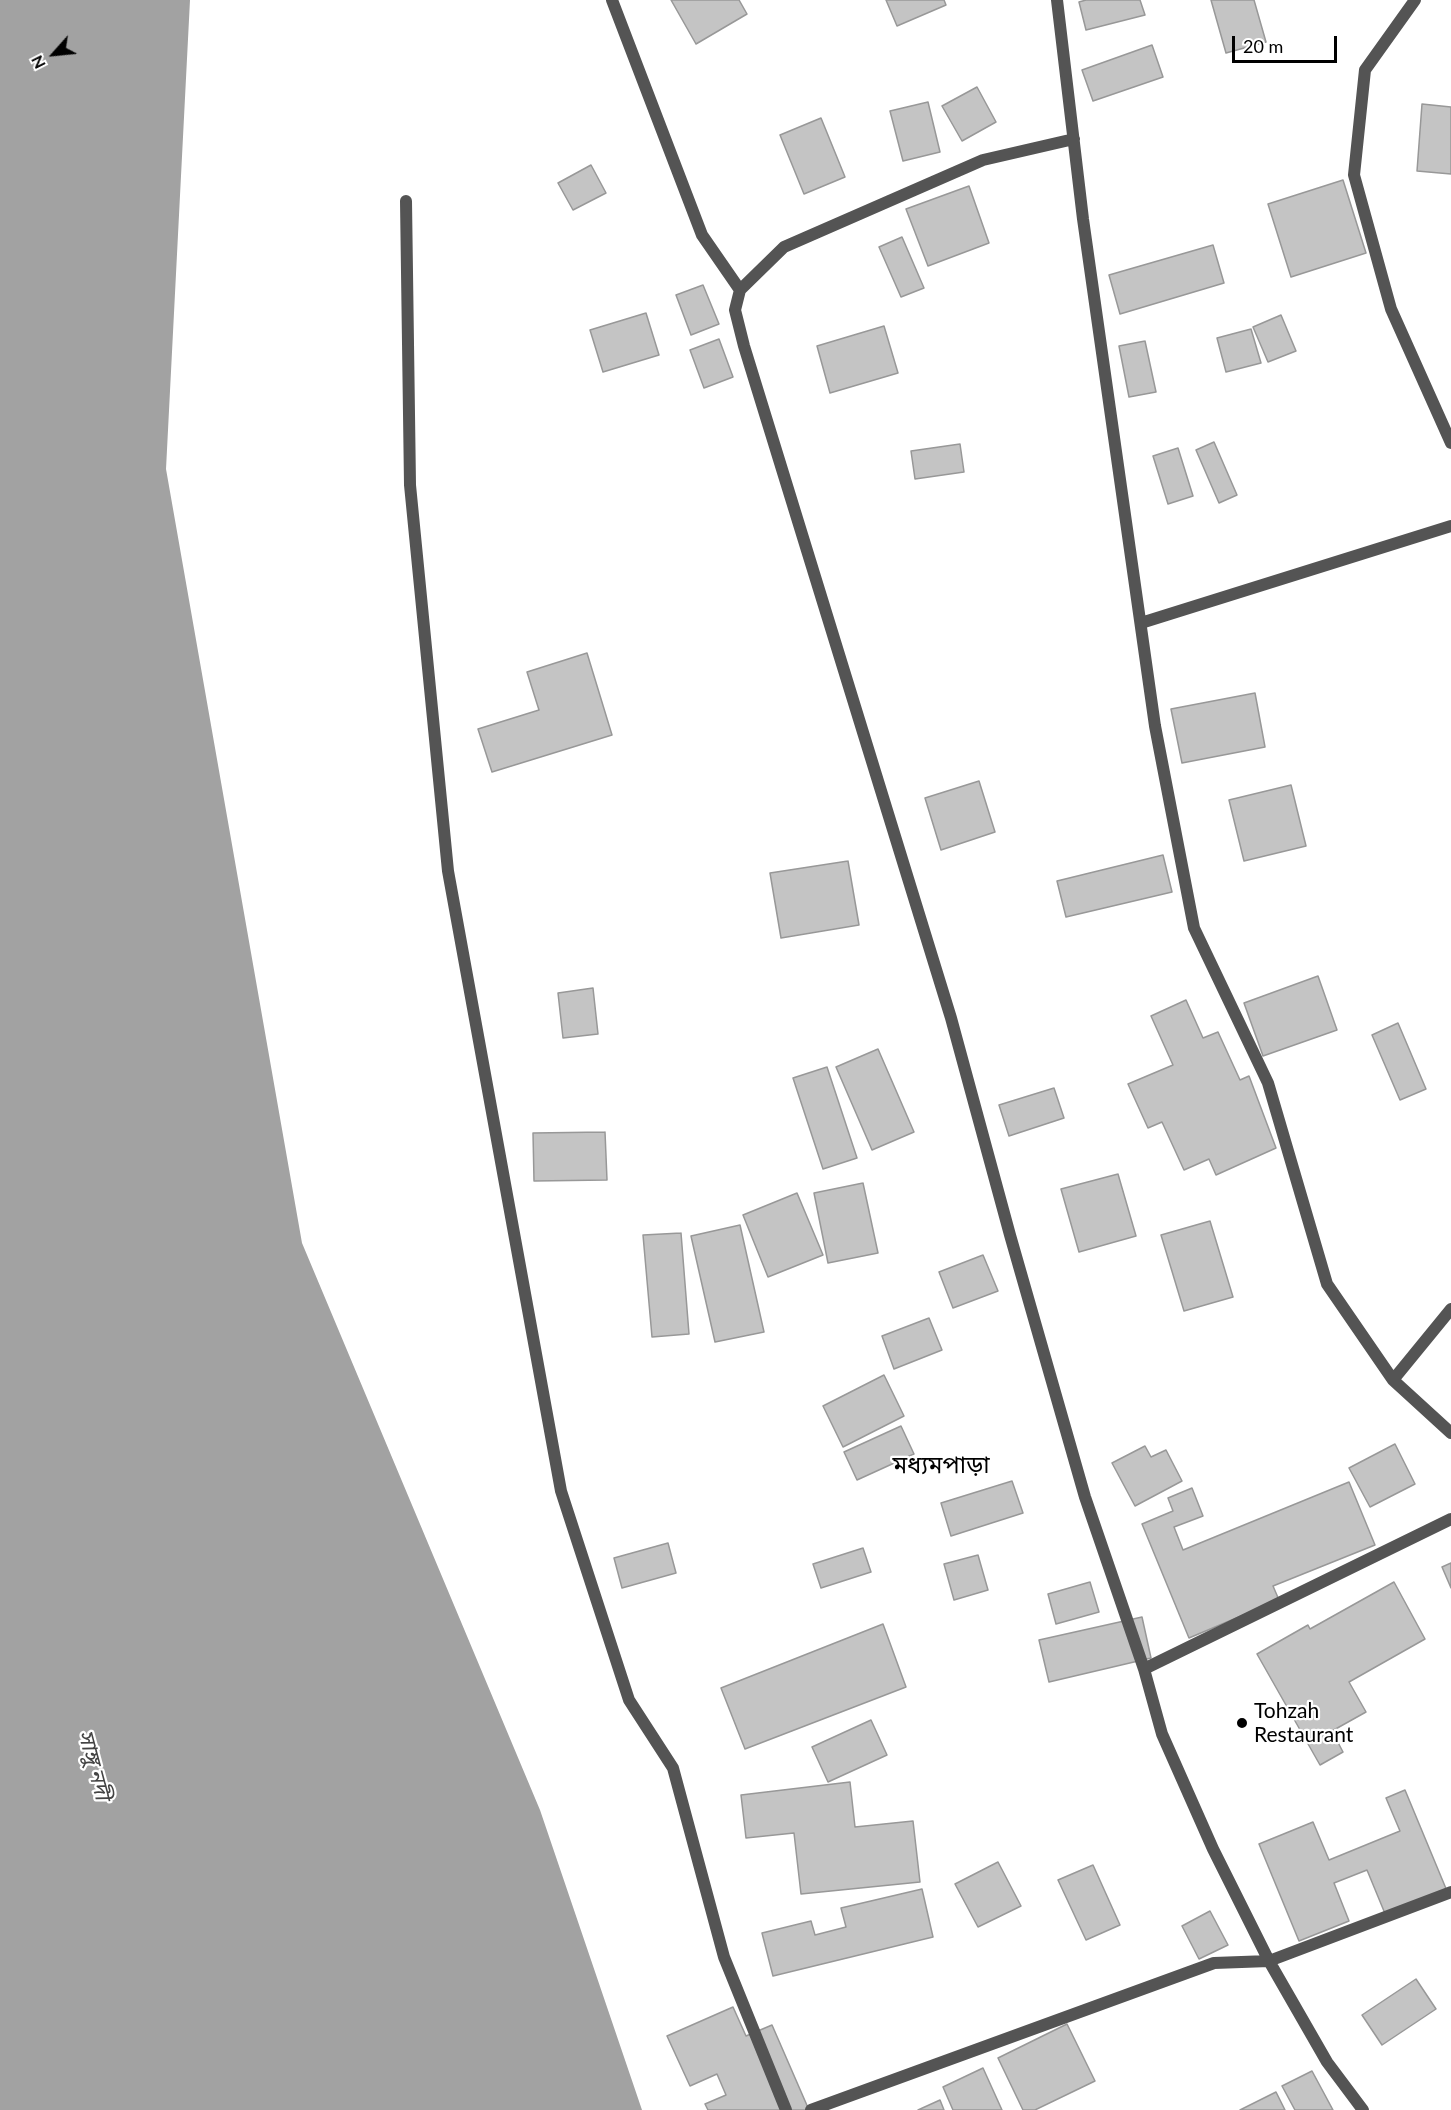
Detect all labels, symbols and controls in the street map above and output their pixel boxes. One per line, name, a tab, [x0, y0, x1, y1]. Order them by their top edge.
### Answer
north arrow	[24, 24, 84, 84]
scale bar	[1235, 24, 1340, 62]
text: 20 m	[1243, 35, 1283, 57]
text: N	[26, 53, 49, 72]
district label: মধ্যমপাড়া	[892, 1451, 990, 1479]
place label: Tohzah Restaurant	[1254, 1698, 1353, 1748]
marker: Tohzah Restaurant	[1235, 1716, 1249, 1730]
water label: সাঙ্গু নদী	[72, 1727, 116, 1803]

